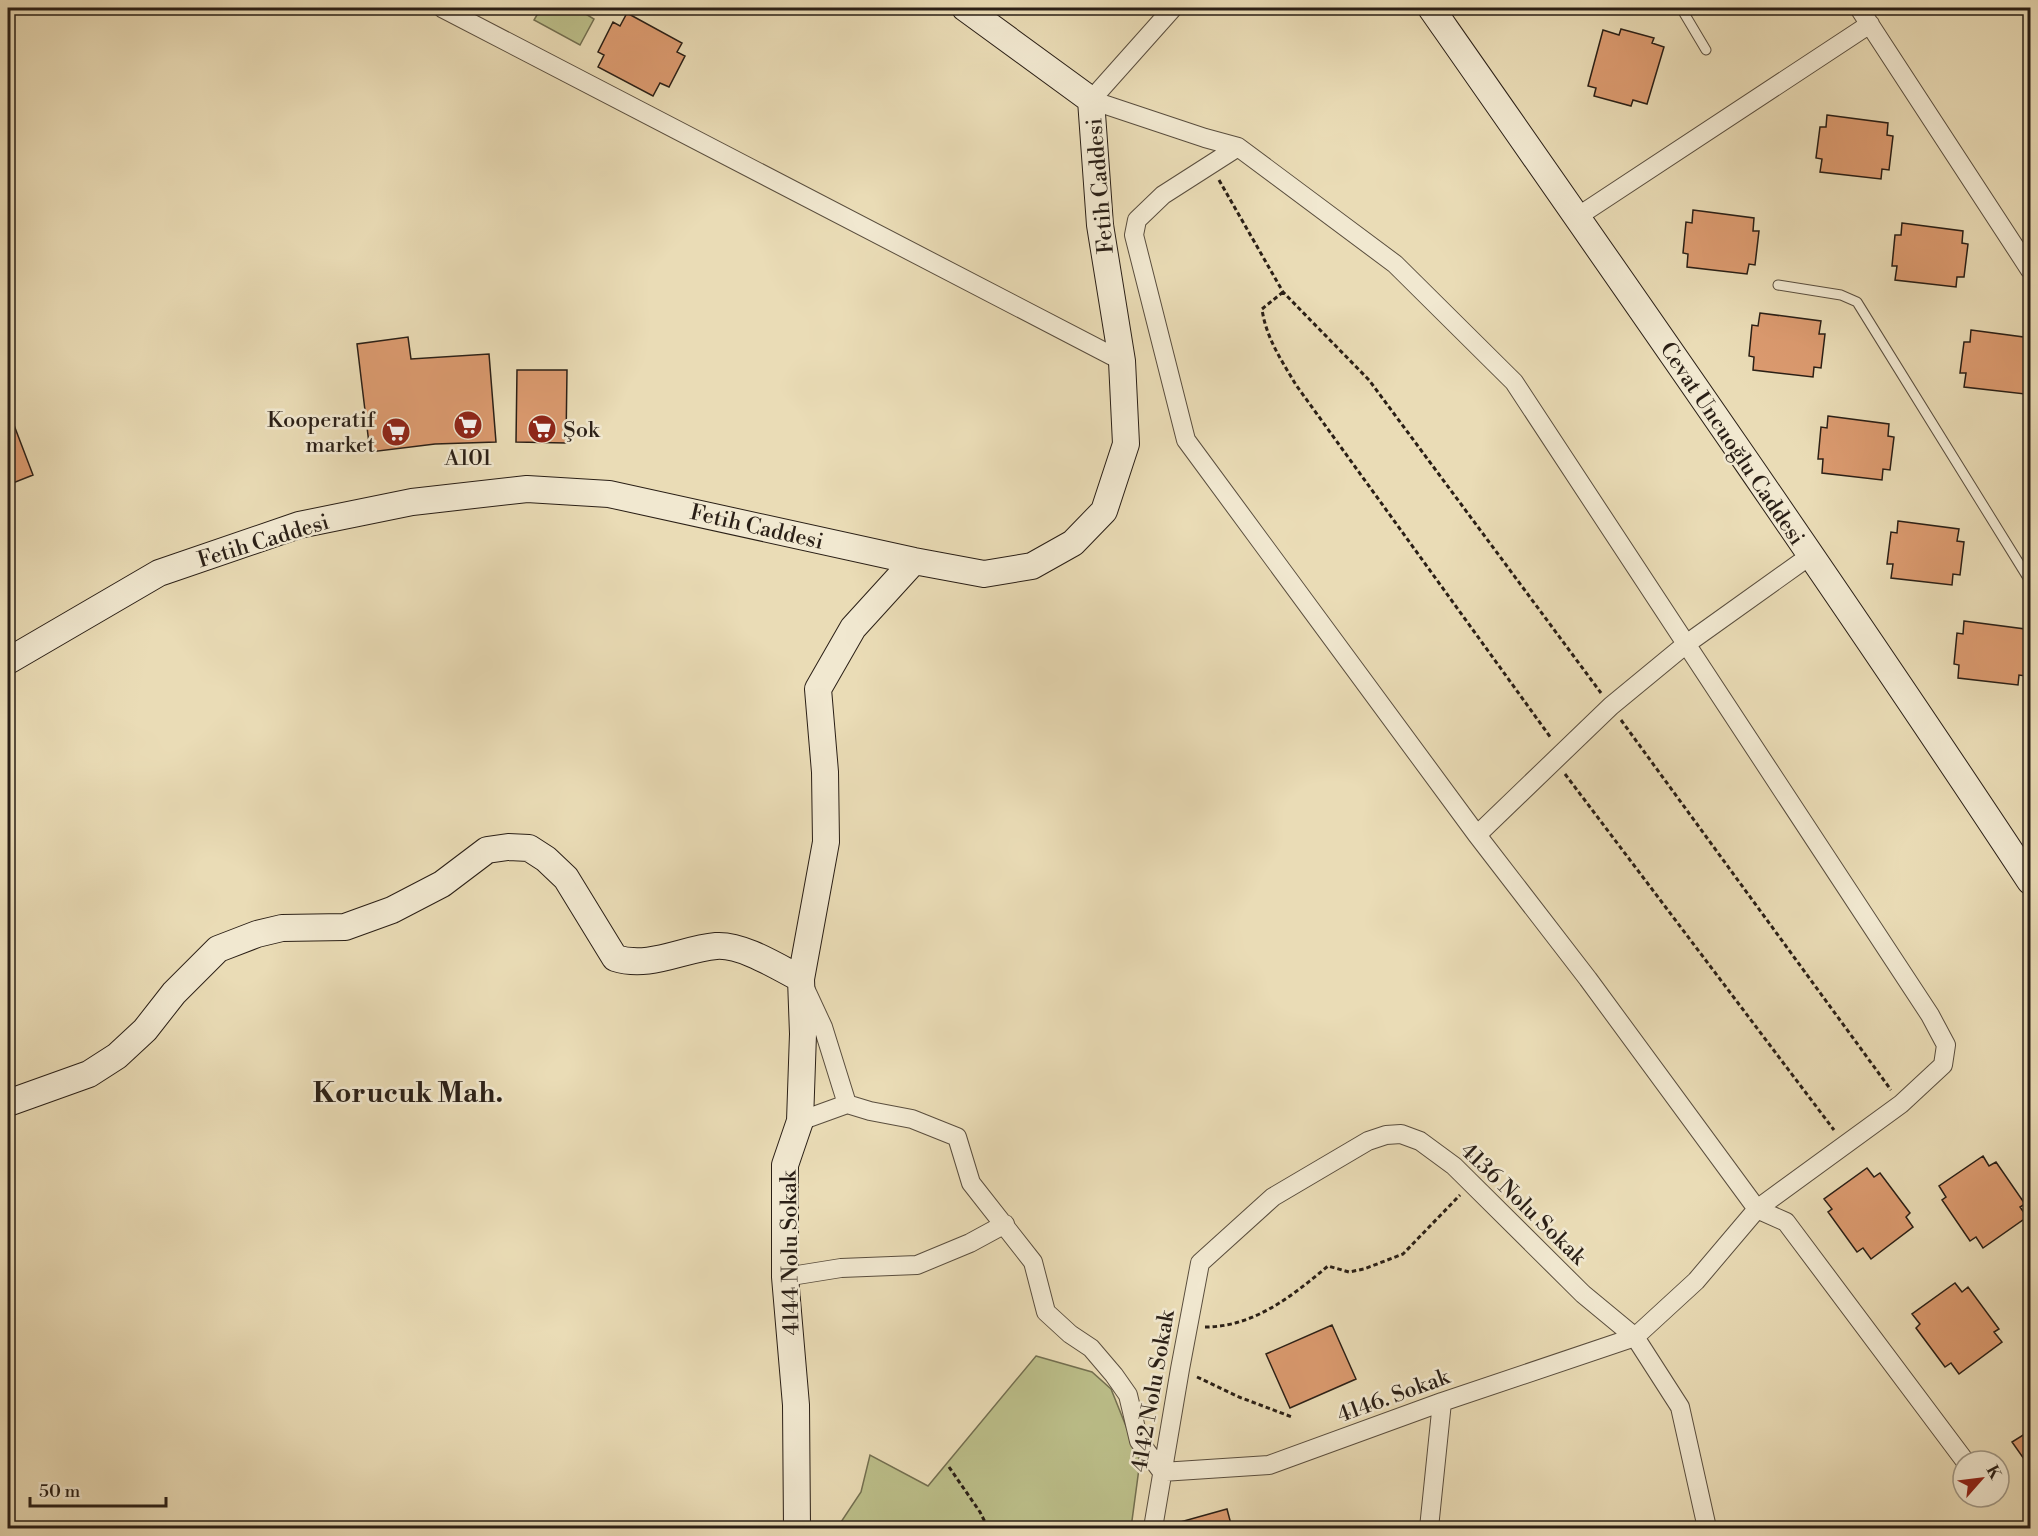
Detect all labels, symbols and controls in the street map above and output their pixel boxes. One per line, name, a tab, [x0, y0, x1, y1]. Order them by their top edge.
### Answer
street label: Fetih Caddesi	[1081, 117, 1120, 255]
street label: Cevat Uncuoğlu Caddesi	[1654, 337, 1810, 551]
place label: Kooperatif market	[267, 407, 376, 459]
supermarket icon: A101	[452, 409, 484, 441]
supermarket icon: Şok	[526, 413, 558, 445]
supermarket icon: Kooperatif market	[380, 416, 412, 448]
place label: Şok	[563, 417, 601, 444]
place label: A101	[443, 445, 492, 472]
street label: Fetih Caddesi	[687, 499, 826, 556]
street label: Fetih Caddesi	[194, 509, 332, 574]
district label: Korucuk Mah.	[313, 1076, 503, 1111]
street label: 4136 Nolu Sokak	[1454, 1137, 1593, 1272]
street label: 4144 Nolu Sokak	[776, 1169, 805, 1336]
street label: 4142 Nolu Sokak	[1126, 1307, 1181, 1474]
street label: 4146. Sokak	[1334, 1363, 1455, 1429]
north arrow	[1951, 1449, 2011, 1509]
text: K	[1981, 1462, 2006, 1484]
scale bar	[30, 1470, 166, 1508]
text: 50 m	[39, 1480, 81, 1503]

